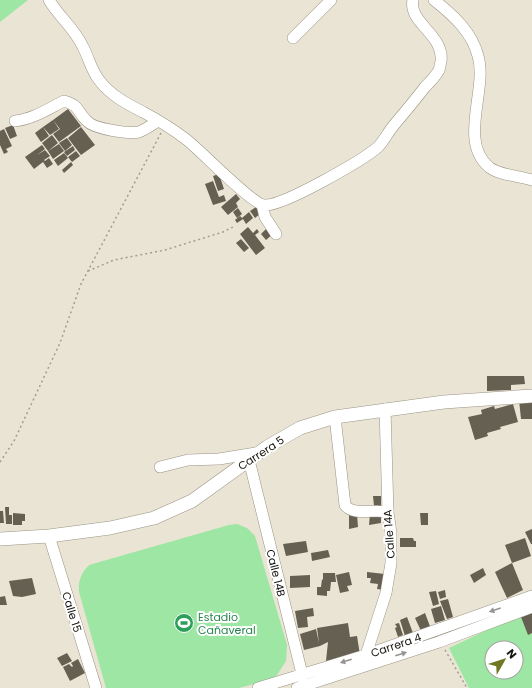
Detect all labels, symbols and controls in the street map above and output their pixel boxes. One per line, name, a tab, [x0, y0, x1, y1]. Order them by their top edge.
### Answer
street label: Carrera 5	[235, 432, 287, 474]
street label: Calle 14A	[379, 508, 399, 559]
street label: Calle 14B	[262, 548, 290, 599]
street label: Calle 15	[58, 590, 86, 634]
one-way arrow	[489, 607, 501, 613]
place label: Estadio Cañaveral	[198, 609, 256, 638]
sports icon: Estadio Cañaveral	[173, 612, 195, 634]
street label: Carrera 4	[369, 629, 423, 661]
north arrow	[484, 640, 524, 680]
text: N	[503, 645, 521, 662]
one-way arrow	[395, 651, 407, 657]
one-way arrow	[340, 658, 352, 664]

